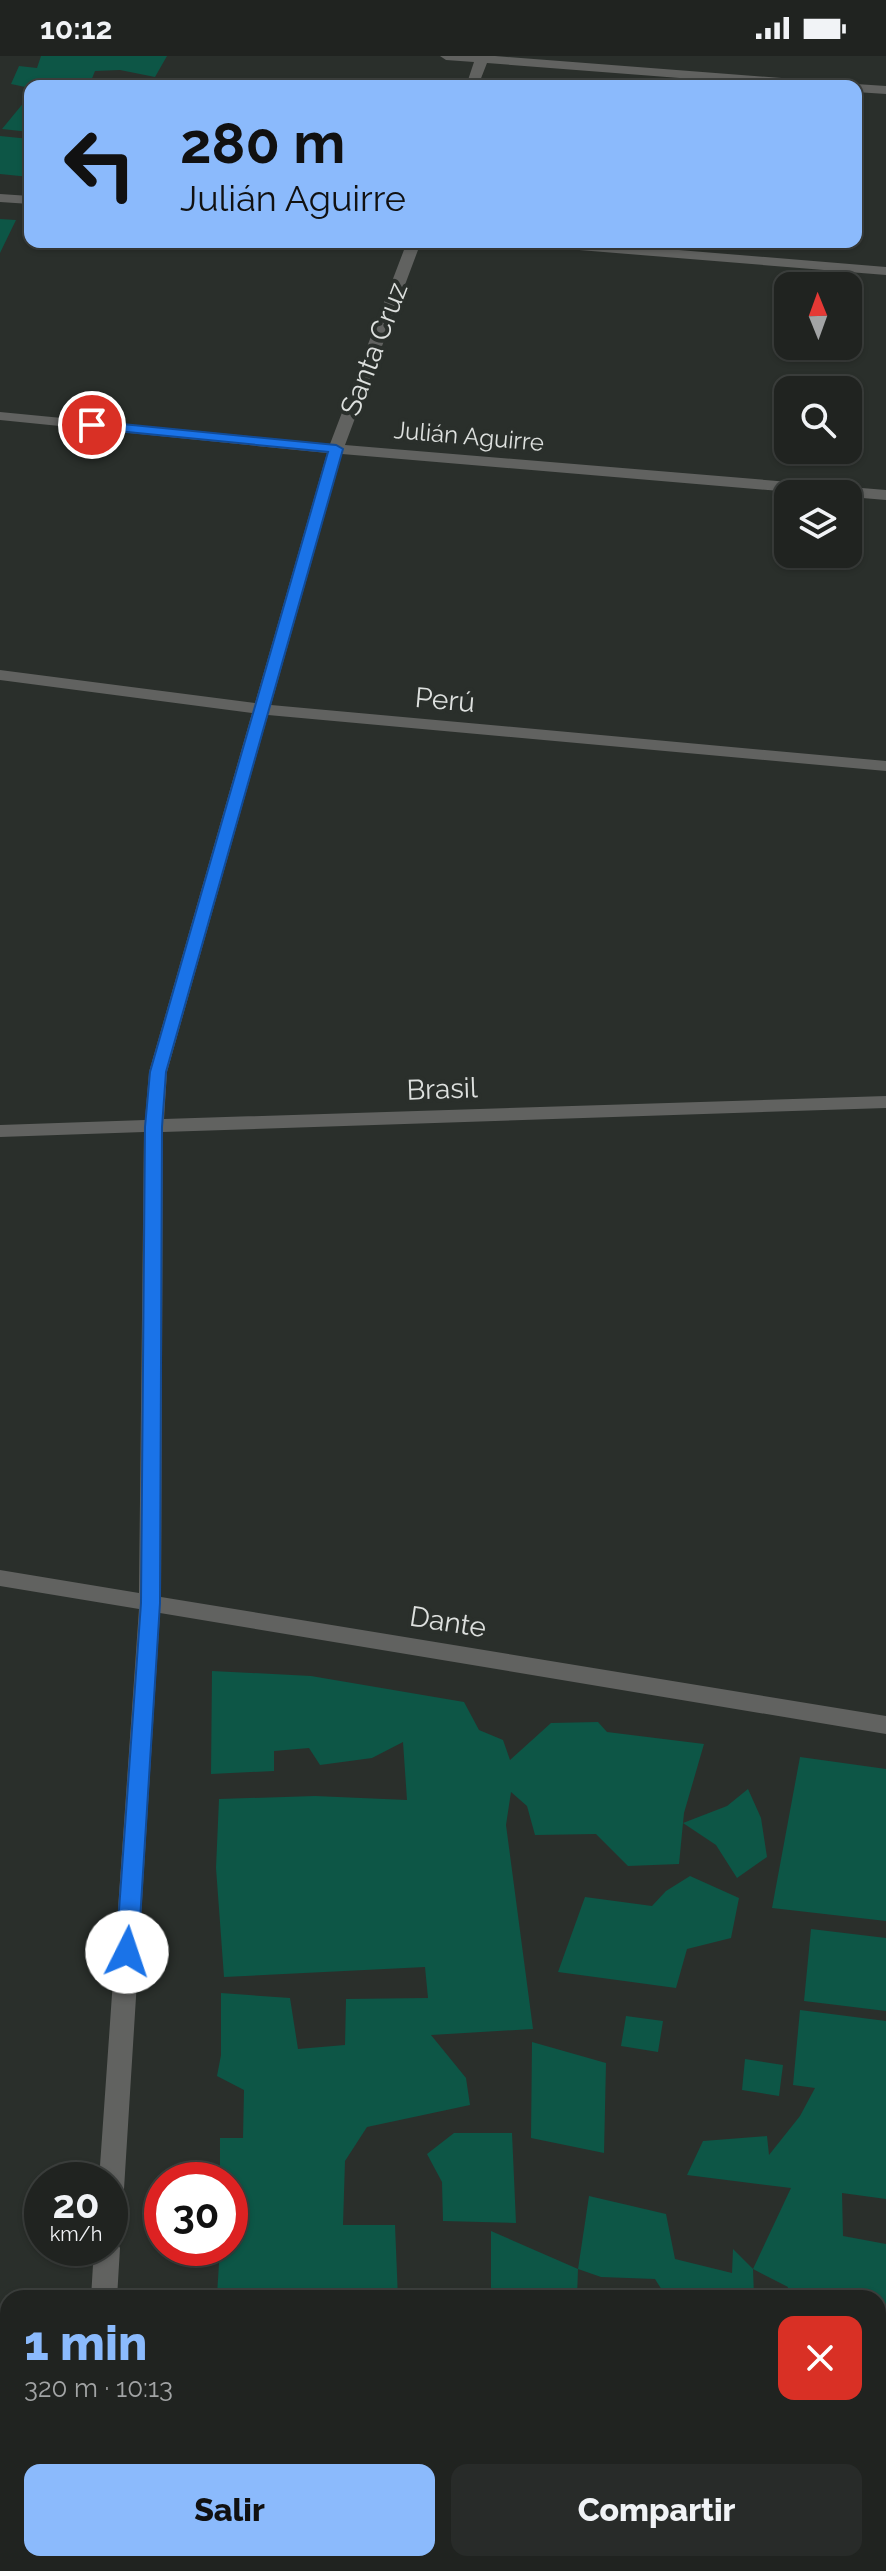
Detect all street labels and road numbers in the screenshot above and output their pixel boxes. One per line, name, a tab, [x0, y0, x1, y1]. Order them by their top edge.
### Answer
street label: Santa Cruz	[334, 278, 414, 420]
street label: Julián Aguirre	[393, 415, 545, 457]
street label: Perú	[414, 681, 476, 719]
street label: Brasil	[406, 1071, 478, 1107]
street label: Dante	[407, 1600, 489, 1644]

